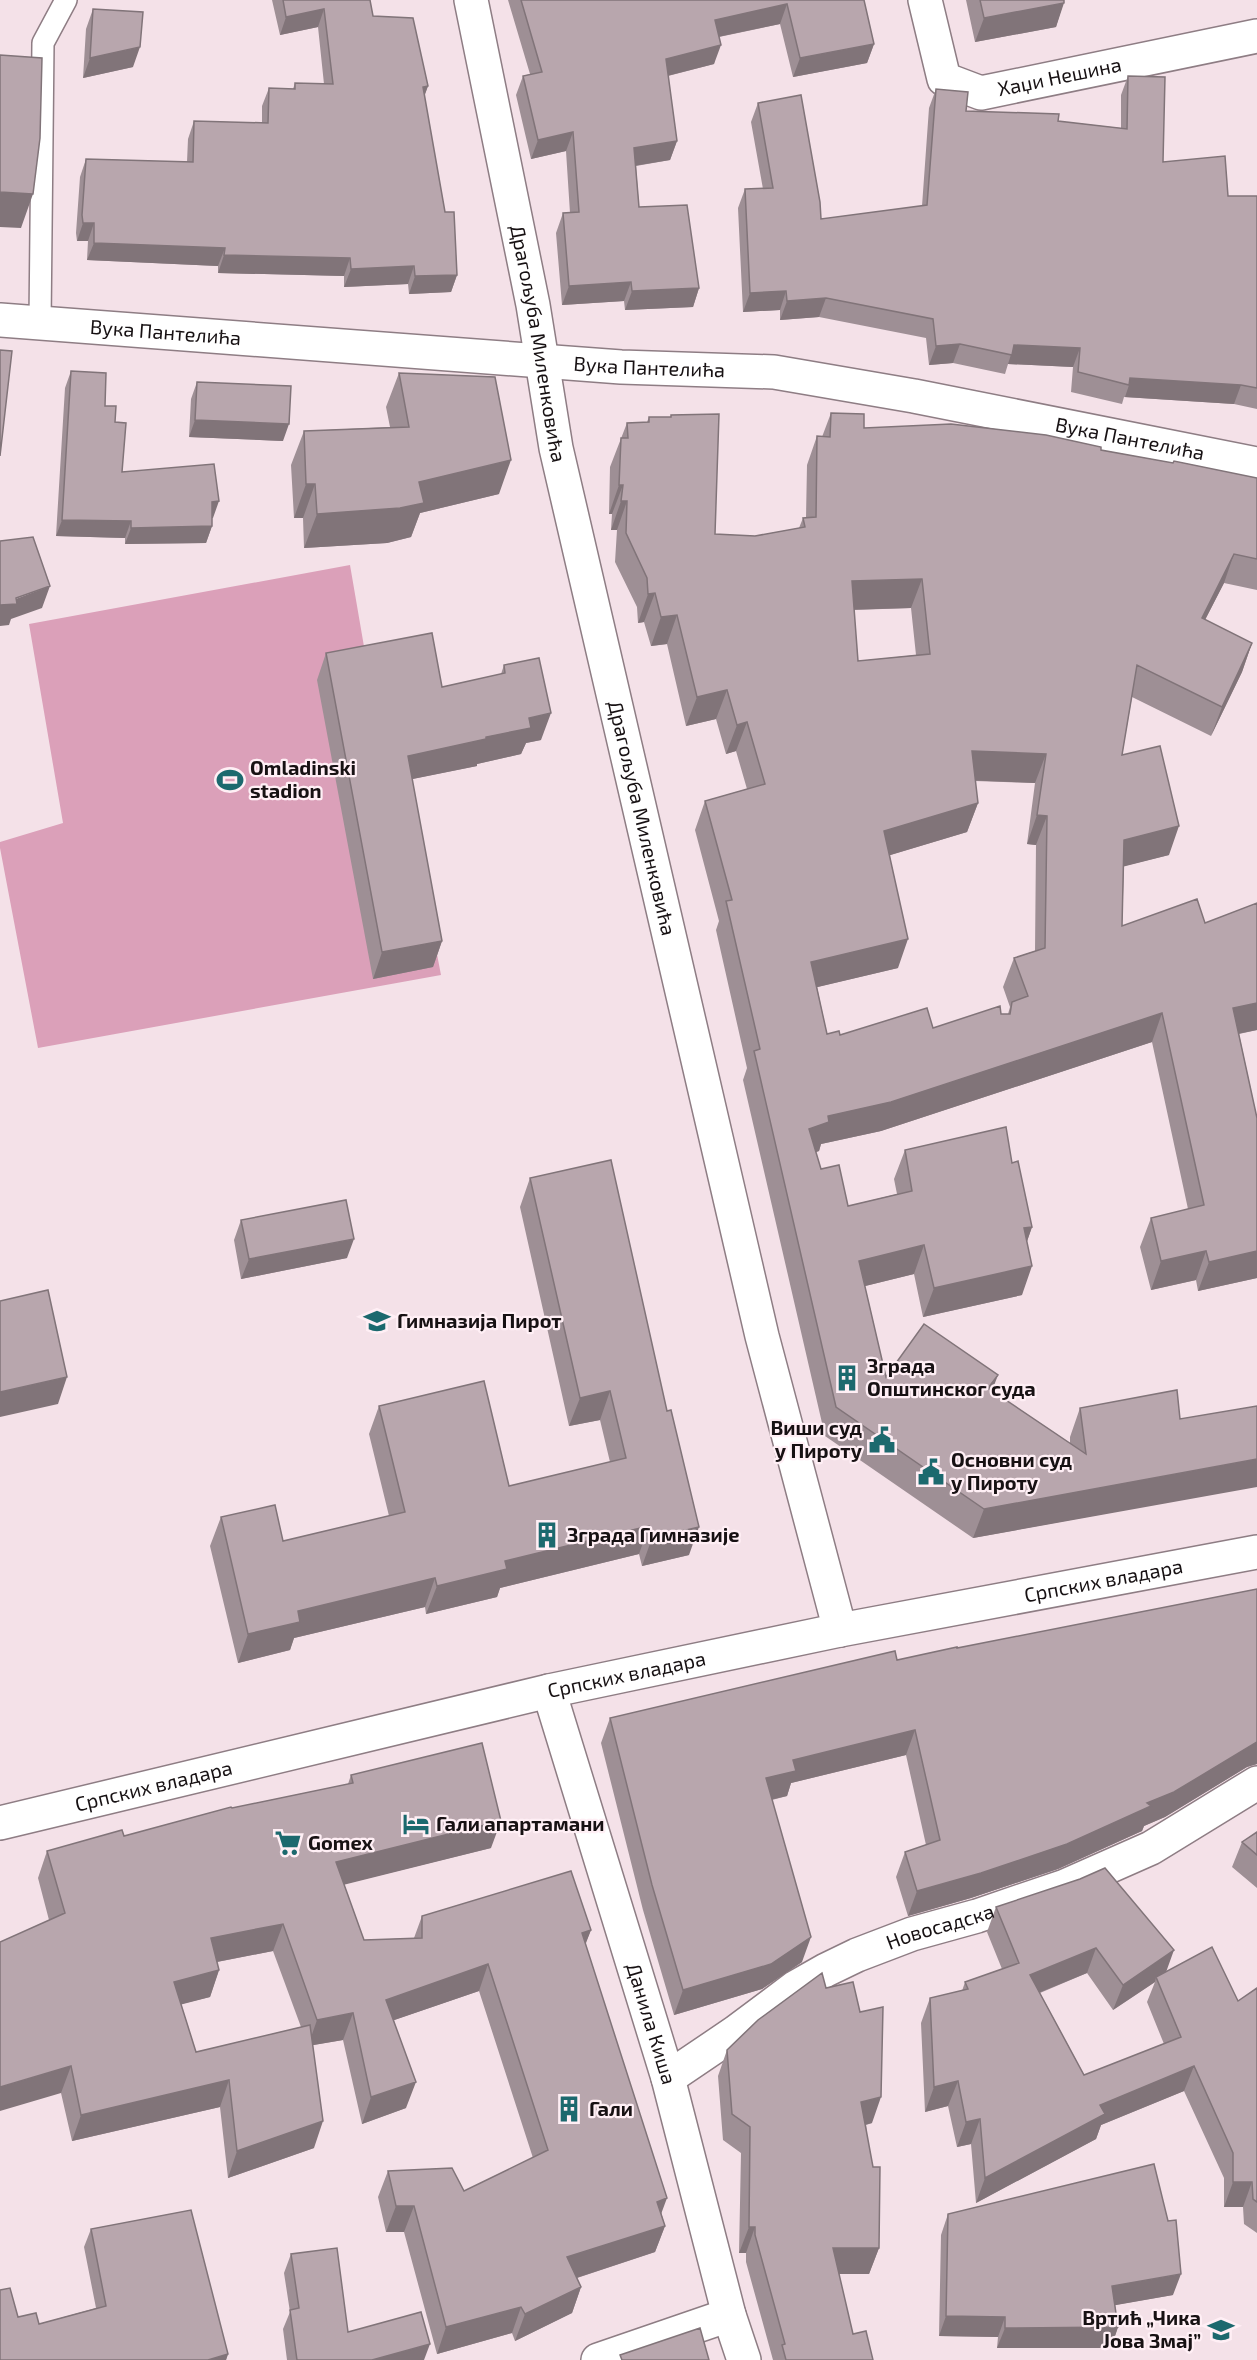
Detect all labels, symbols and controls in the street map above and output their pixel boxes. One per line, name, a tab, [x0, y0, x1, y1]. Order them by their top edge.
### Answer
street label: Хаџи Нешина	[995, 51, 1123, 100]
street label: Драгољуба Миленковића	[506, 223, 572, 464]
street label: Вука Пантелића	[89, 314, 242, 349]
street label: Вука Пантелића	[573, 350, 725, 381]
street label: Вука Пантелића	[1053, 411, 1207, 464]
street label: Драгољуба Миленковића	[604, 698, 682, 938]
place label: Omladinski stadion	[250, 755, 356, 802]
sports icon: Omladinski stadion	[215, 765, 245, 795]
school or university icon: Гимназија Пирот	[362, 1306, 392, 1336]
place label: Гимназија Пирот	[397, 1308, 562, 1332]
place label: Зграда Општинског суда	[867, 1353, 1036, 1400]
building icon: Зграда Општинског суда	[832, 1363, 862, 1393]
place label: Виши суд у Пироту	[770, 1415, 863, 1462]
public building icon: Виши суд у Пироту	[867, 1425, 897, 1455]
place label: Основни суд у Пироту	[951, 1447, 1073, 1494]
public building icon: Основни суд у Пироту	[916, 1457, 946, 1487]
building icon: Зграда Гимназије	[532, 1520, 562, 1550]
place label: Зграда Гимназије	[567, 1522, 740, 1546]
street label: Српских владара	[1022, 1553, 1185, 1606]
street label: Српских владара	[545, 1645, 708, 1702]
street label: Српских владара	[72, 1755, 234, 1816]
hotel icon: Гали апартамани	[401, 1809, 431, 1839]
place label: Гали апартамани	[436, 1811, 605, 1835]
supermarket icon: Gomex	[273, 1828, 303, 1858]
place label: Gomex	[308, 1830, 374, 1854]
street label: Новосадска	[882, 1898, 997, 1954]
street label: Данила Киша	[622, 1960, 682, 2087]
building icon: Гали	[554, 2094, 584, 2124]
place label: Гали	[589, 2096, 633, 2120]
place label: Вртић „Чика Јова Змај”	[1082, 2305, 1201, 2352]
school or university icon: Вртић „Чика Јова Змај”	[1206, 2315, 1236, 2345]

